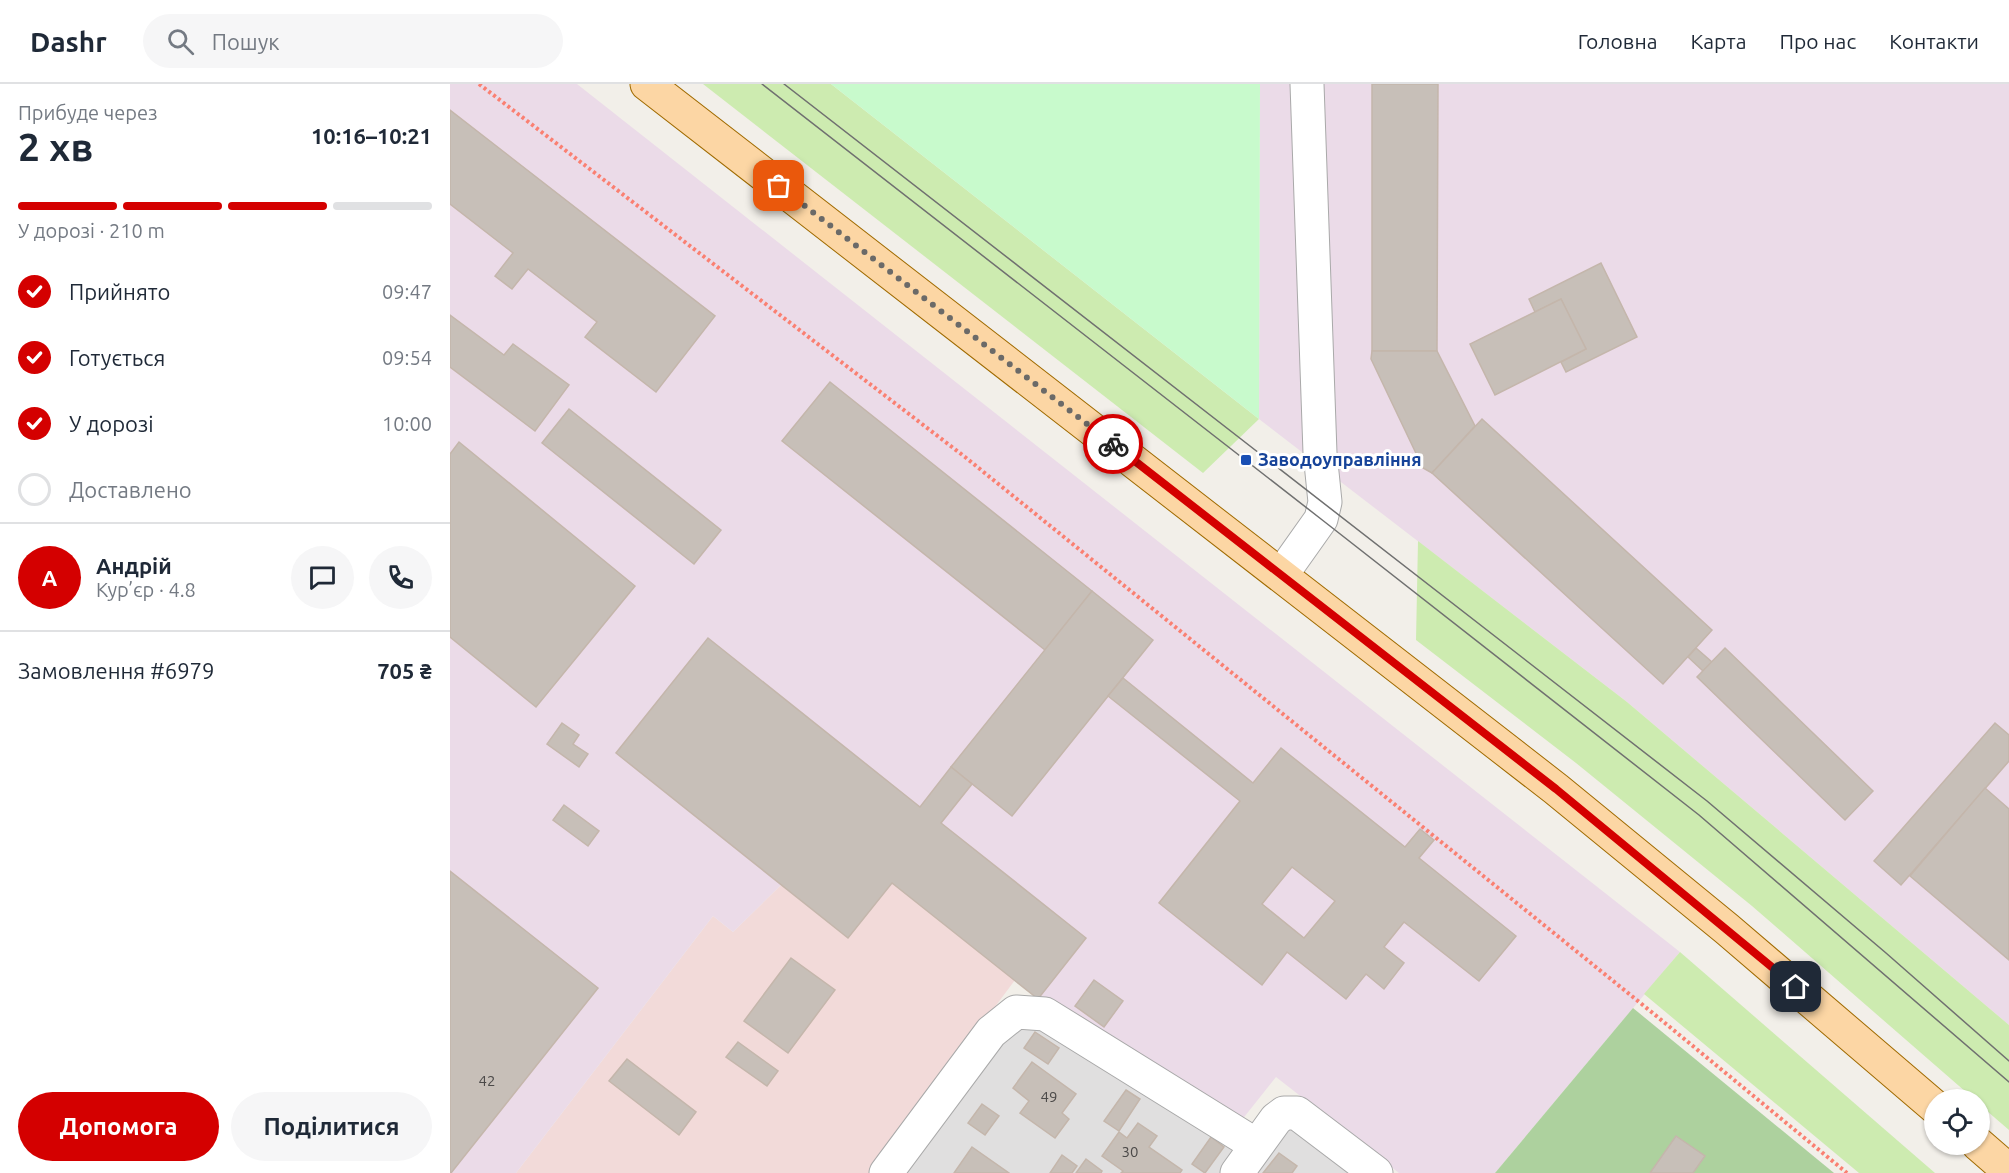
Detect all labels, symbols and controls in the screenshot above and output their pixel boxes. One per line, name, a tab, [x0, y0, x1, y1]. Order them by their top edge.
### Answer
search box	[143, 14, 563, 68]
icon: search	[164, 25, 197, 58]
text: Dashr	[30, 26, 107, 57]
text: Пошук	[212, 29, 280, 54]
text: Головна	[1578, 29, 1658, 53]
text: Карта	[1691, 29, 1746, 53]
text: Про нас	[1779, 29, 1856, 53]
text: Контакти	[1889, 29, 1979, 53]
text: Прибуде через	[18, 101, 158, 124]
text: 10:16–10:21	[311, 123, 432, 148]
text: 2 хв	[18, 125, 93, 168]
pin	[753, 160, 804, 211]
icon: bag	[762, 169, 795, 202]
text: У дорозі · 210 m	[18, 219, 165, 242]
icon: check	[18, 275, 51, 308]
text: Прийнято	[69, 279, 170, 304]
text: 09:47	[382, 280, 432, 303]
icon: check	[18, 341, 51, 374]
text: Готується	[69, 345, 165, 370]
text: 09:54	[382, 346, 432, 369]
icon: check	[18, 407, 51, 440]
text: У дорозі	[69, 411, 154, 436]
text: 10:00	[382, 412, 432, 435]
courier	[1083, 414, 1143, 474]
icon: bike	[1097, 428, 1130, 461]
place label: Заводоуправління	[1258, 449, 1422, 469]
marker: Заводоуправління	[1239, 453, 1253, 467]
text: Доставлено	[69, 477, 192, 502]
button: chat	[291, 546, 354, 609]
button: phone	[369, 546, 432, 609]
text: Андрій	[96, 553, 172, 578]
text: А	[42, 565, 57, 590]
text: Кур’єр · 4.8	[96, 578, 196, 601]
text: Замовлення #6979	[18, 658, 214, 683]
text: 705 ₴	[377, 658, 432, 683]
pin	[1770, 961, 1821, 1012]
icon: home	[1779, 970, 1812, 1003]
house number: 42	[479, 1072, 495, 1089]
house number: 49	[1041, 1088, 1057, 1105]
map controls	[1924, 1089, 1990, 1155]
button: locate	[1924, 1089, 1990, 1155]
button: Допомога	[18, 1092, 219, 1161]
button: Поділитися	[231, 1092, 432, 1161]
house number: 30	[1122, 1143, 1138, 1160]

